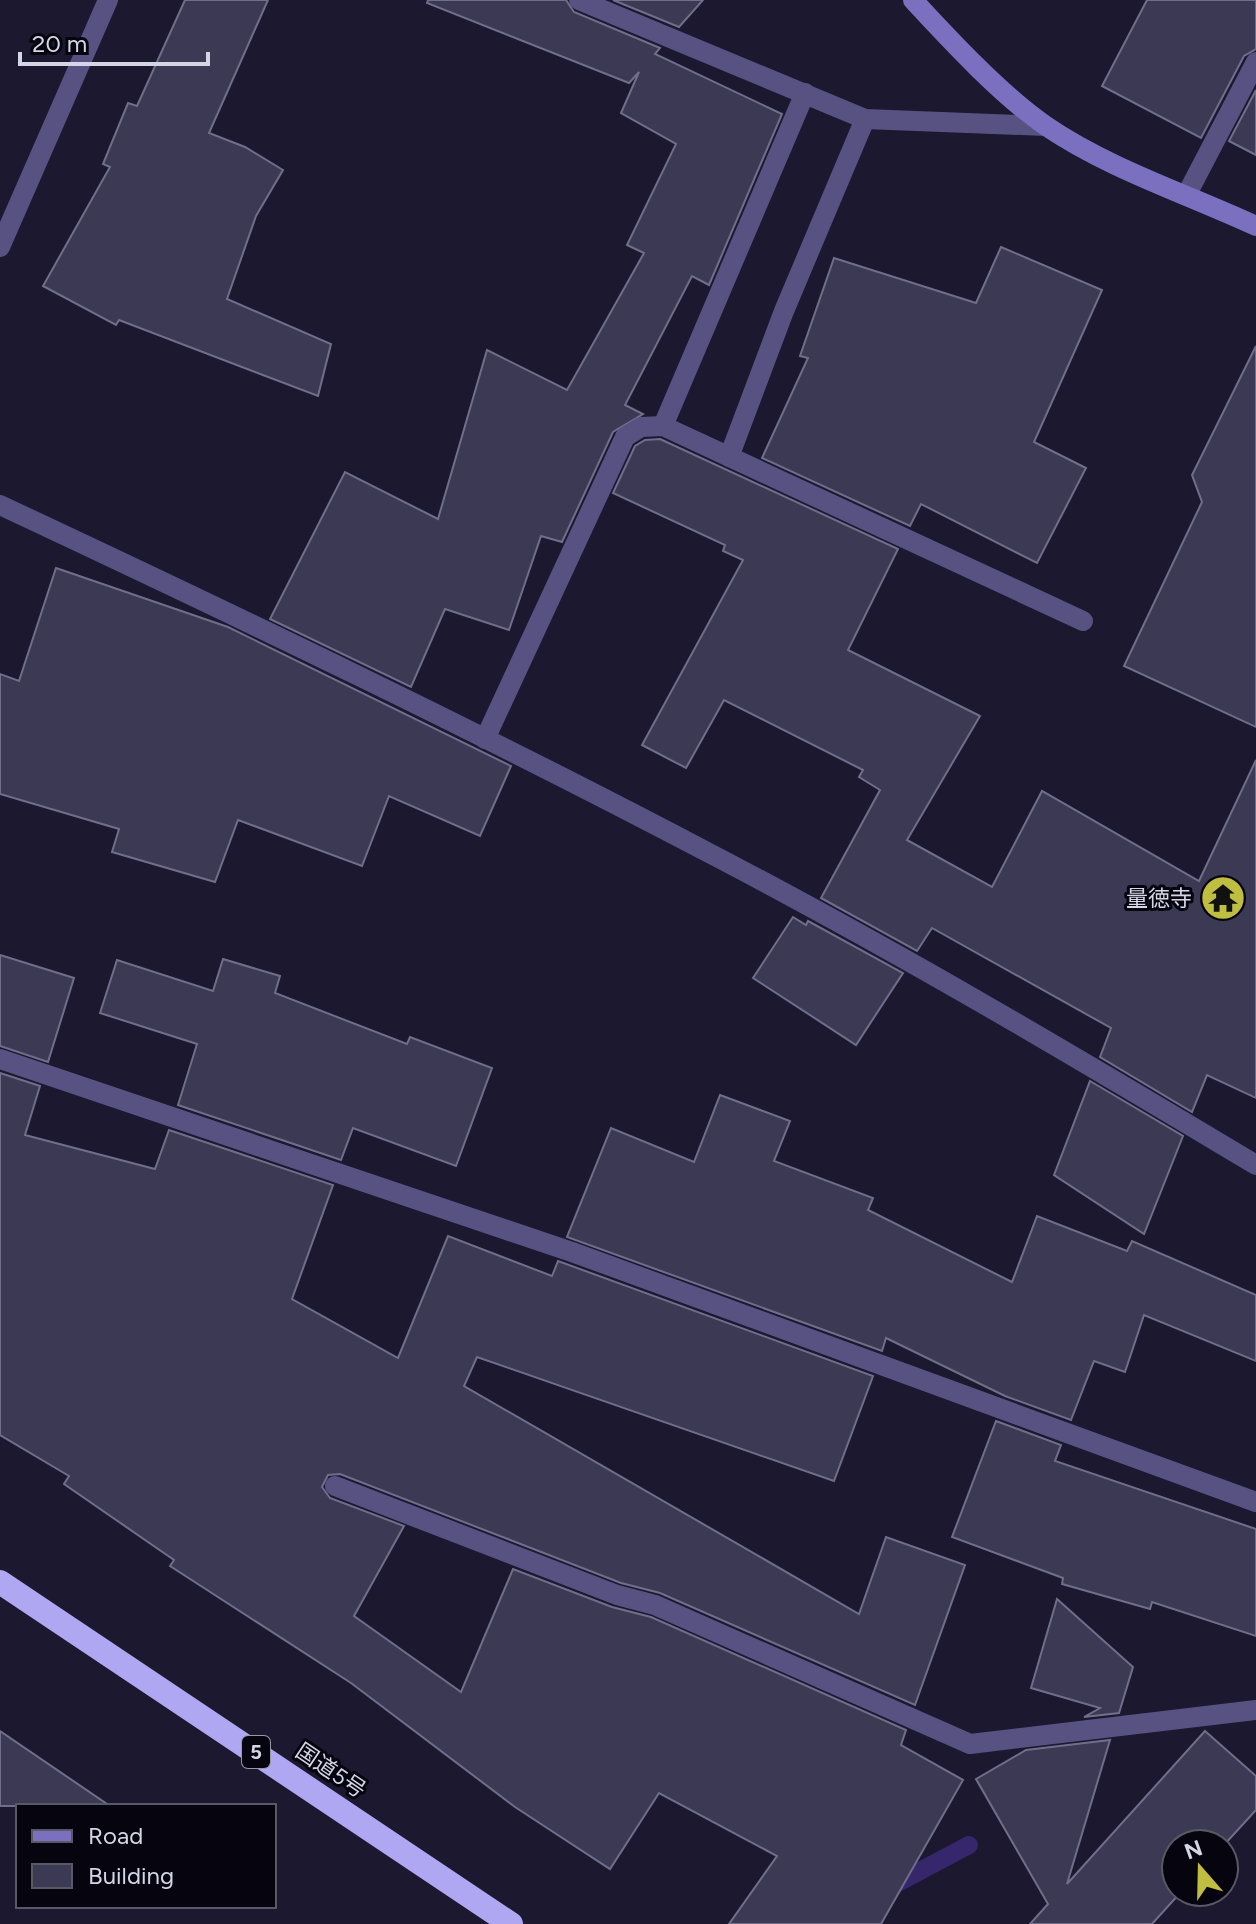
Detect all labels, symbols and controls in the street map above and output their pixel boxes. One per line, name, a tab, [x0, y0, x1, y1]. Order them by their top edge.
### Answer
scale bar	[20, 16, 208, 66]
text: 20 m	[32, 29, 87, 58]
temple icon: 量徳寺	[1199, 874, 1247, 922]
place label: 量徳寺	[1126, 885, 1192, 912]
road number: 5	[242, 1736, 270, 1768]
street label: 国道5号	[291, 1737, 371, 1804]
legend	[16, 1804, 276, 1908]
text: Road	[88, 1821, 143, 1850]
north arrow	[1160, 1828, 1240, 1908]
text: N	[1181, 1834, 1206, 1865]
text: Building	[88, 1861, 174, 1890]

